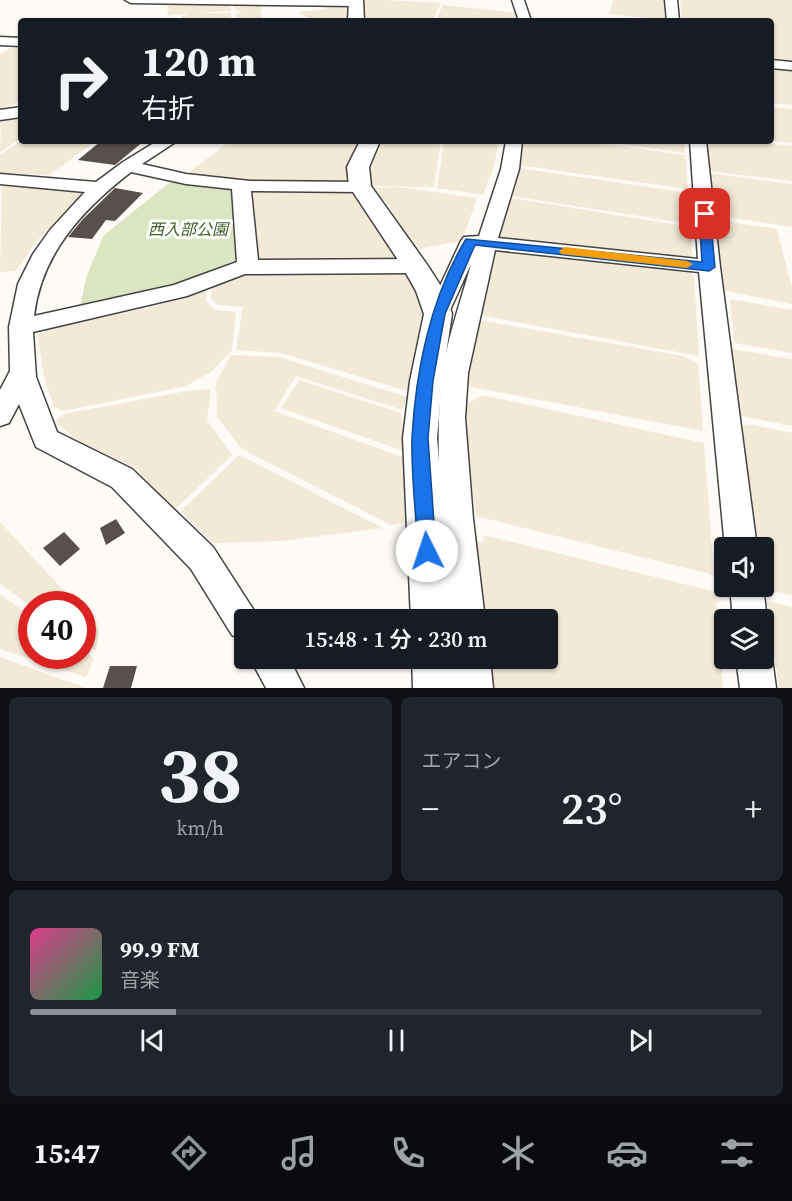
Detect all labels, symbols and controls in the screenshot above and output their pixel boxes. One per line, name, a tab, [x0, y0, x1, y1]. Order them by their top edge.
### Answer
text: 120 m	[141, 32, 256, 90]
icon: right	[42, 42, 120, 120]
text: 右折	[141, 90, 195, 127]
pin	[679, 188, 730, 239]
icon: arrive	[688, 197, 721, 230]
park label: 西入部公園	[148, 218, 230, 240]
position arrow	[395, 519, 459, 583]
map controls	[714, 537, 774, 669]
button: sound	[714, 537, 774, 597]
speed limit sign: 40	[18, 591, 96, 669]
button: layers	[714, 609, 774, 669]
text: 15:48 · 1 分 · 230 m	[305, 624, 487, 654]
text: 38	[158, 721, 243, 828]
text: エアコン	[422, 747, 502, 775]
text: 23°	[561, 777, 623, 839]
text: −	[422, 786, 439, 831]
text: +	[745, 786, 762, 831]
text: km/h	[176, 814, 224, 842]
text: 99.9 FM	[120, 934, 199, 964]
text: 音楽	[120, 966, 160, 994]
icon: previous	[136, 1024, 169, 1057]
icon: pause	[380, 1024, 413, 1057]
icon: next	[624, 1024, 657, 1057]
icon: directions	[168, 1132, 210, 1174]
icon: music	[278, 1132, 320, 1174]
icon: phone	[387, 1132, 429, 1174]
icon: climate	[497, 1132, 539, 1174]
icon: car	[606, 1132, 648, 1174]
icon: filters	[716, 1132, 758, 1174]
text: 15:47	[34, 1135, 100, 1172]

